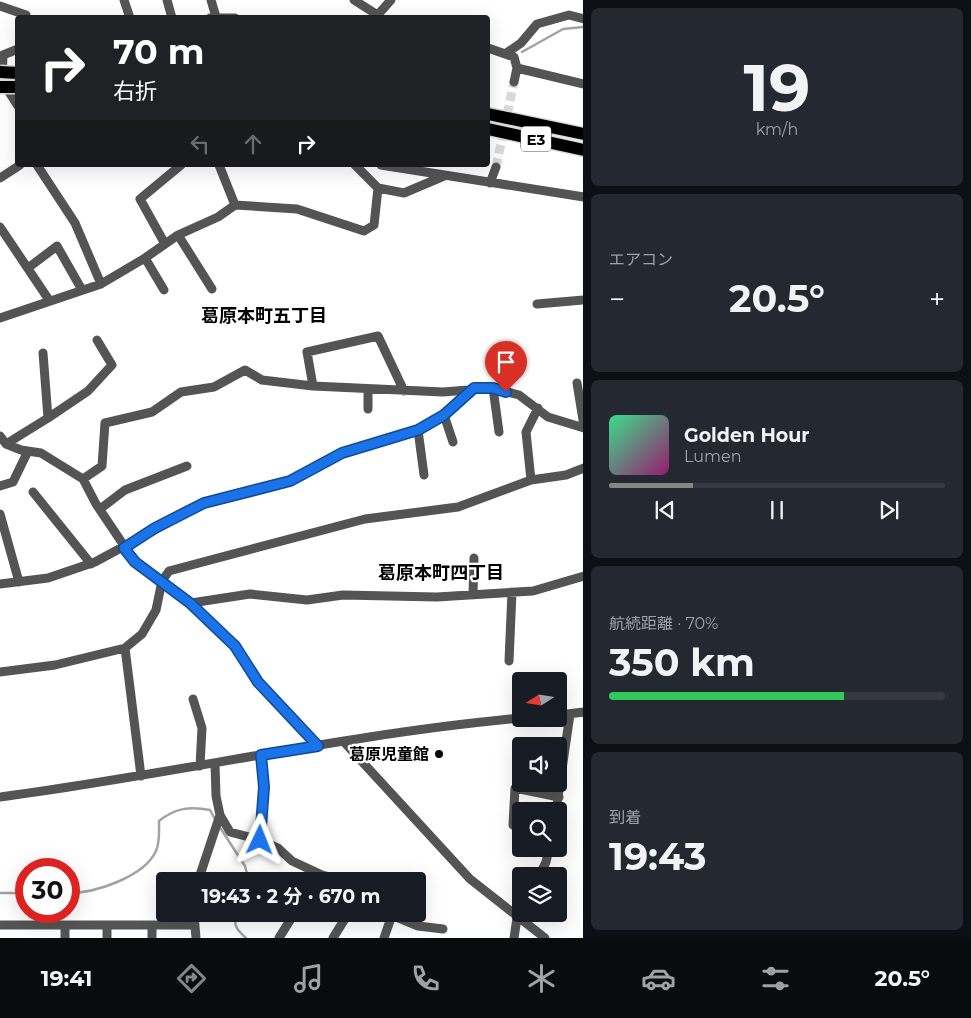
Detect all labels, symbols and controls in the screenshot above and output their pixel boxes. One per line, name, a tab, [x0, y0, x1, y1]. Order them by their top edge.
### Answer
text: 70 m	[113, 30, 204, 73]
icon: right	[30, 35, 95, 100]
text: 19	[744, 48, 810, 127]
text: 右折	[113, 78, 157, 105]
text: km/h	[756, 120, 798, 139]
road number: E3	[521, 126, 551, 152]
icon: left	[186, 130, 214, 158]
icon: ahead	[239, 130, 267, 158]
icon: right	[292, 130, 320, 158]
text: エアコン	[609, 250, 673, 269]
text: 20.5°	[729, 275, 825, 322]
text: −	[609, 282, 625, 316]
text: +	[929, 282, 945, 316]
district label: 葛原本町五丁目	[201, 305, 327, 327]
pin	[485, 341, 527, 392]
icon: arrive	[492, 348, 520, 376]
text: Golden Hour	[684, 424, 810, 447]
text: Lumen	[684, 447, 742, 466]
icon: previous	[651, 496, 679, 524]
icon: pause	[763, 496, 791, 524]
icon: next	[875, 496, 903, 524]
district label: 葛原本町四丁目	[378, 562, 504, 584]
text: 航続距離 · 70%	[609, 614, 718, 633]
text: 350 km	[609, 639, 755, 686]
north arrow	[512, 672, 568, 728]
map controls	[512, 672, 567, 922]
button: sound	[512, 737, 567, 792]
place label: 葛原児童館	[349, 745, 429, 764]
marker: 葛原児童館	[433, 748, 445, 760]
button: search	[512, 802, 567, 857]
text: 到着	[609, 808, 641, 827]
position arrow	[233, 813, 285, 865]
text: 19:43	[609, 833, 706, 880]
speed limit sign: 30	[15, 858, 80, 923]
button: layers	[512, 867, 567, 922]
text: 19:43 · 2 分 · 670 m	[202, 885, 380, 908]
icon: directions	[174, 961, 209, 996]
icon: music	[291, 961, 326, 996]
icon: phone	[408, 961, 443, 996]
icon: climate	[524, 961, 559, 996]
icon: car	[641, 961, 676, 996]
icon: filters	[758, 961, 793, 996]
text: 19:41	[41, 965, 93, 992]
text: 20.5°	[875, 965, 930, 992]

